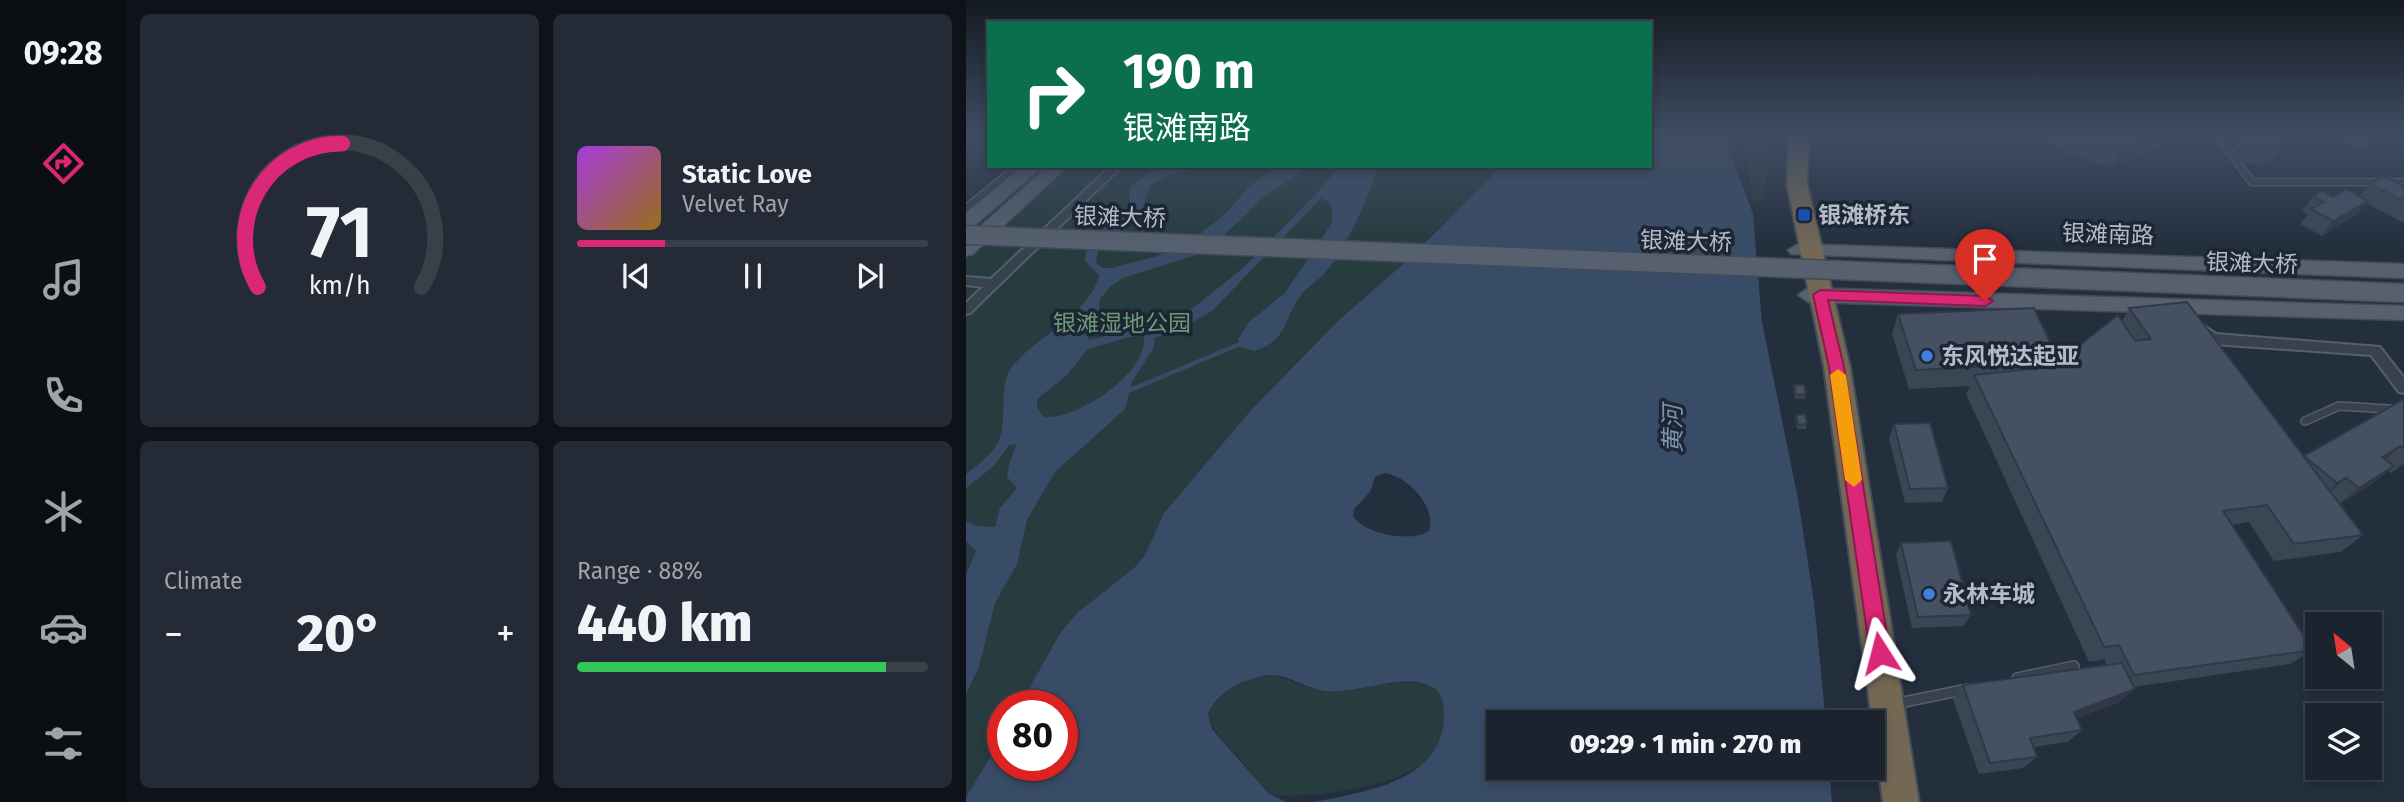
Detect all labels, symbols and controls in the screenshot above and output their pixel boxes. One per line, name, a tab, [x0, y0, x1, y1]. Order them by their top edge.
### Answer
text: 09:28	[23, 34, 103, 72]
text: 190 m	[1123, 42, 1255, 101]
icon: right	[1008, 49, 1099, 140]
text: 银滩南路	[1123, 109, 1251, 147]
icon: directions	[39, 139, 88, 188]
text: Static Love	[682, 159, 812, 190]
text: 71	[306, 189, 373, 276]
text: Velvet Ray	[682, 190, 789, 218]
street label: 银滩大桥	[1074, 201, 1166, 233]
place label: 银滩桥东	[1818, 201, 1910, 229]
marker: 银滩桥东	[1796, 207, 1812, 223]
street label: 银滩南路	[2062, 218, 2154, 250]
street label: 银滩大桥	[1640, 225, 1732, 257]
pin	[1955, 229, 2015, 301]
icon: arrive	[1966, 240, 2004, 278]
street label: 银滩大桥	[2206, 247, 2298, 279]
icon: music	[39, 255, 88, 304]
icon: previous	[617, 257, 655, 295]
icon: pause	[734, 257, 772, 295]
icon: next	[851, 257, 889, 295]
text: km/h	[309, 271, 370, 301]
park label: 银滩湿地公园	[1053, 309, 1191, 337]
place label: 东风悦达起亚	[1941, 342, 2079, 370]
marker: 东风悦达起亚	[1919, 348, 1935, 364]
icon: phone	[39, 371, 88, 420]
water label: 黄河	[1659, 401, 1687, 453]
icon: climate	[39, 487, 88, 536]
text: Range · 88%	[577, 557, 703, 585]
text: Climate	[164, 567, 243, 595]
place label: 永林车城	[1943, 580, 2035, 608]
marker: 永林车城	[1921, 586, 1937, 602]
text: 440 km	[577, 592, 753, 655]
text: 20°	[297, 602, 382, 665]
icon: car	[39, 603, 88, 652]
text: −	[164, 611, 183, 657]
text: +	[496, 611, 515, 657]
north arrow	[2305, 612, 2382, 690]
map controls	[2305, 612, 2382, 780]
position arrow	[1843, 616, 1917, 690]
speed limit sign: 80	[987, 690, 1078, 781]
button: layers	[2305, 703, 2382, 780]
icon: filters	[39, 719, 88, 768]
text: 09:29 · 1 min · 270 m	[1570, 729, 1801, 760]

